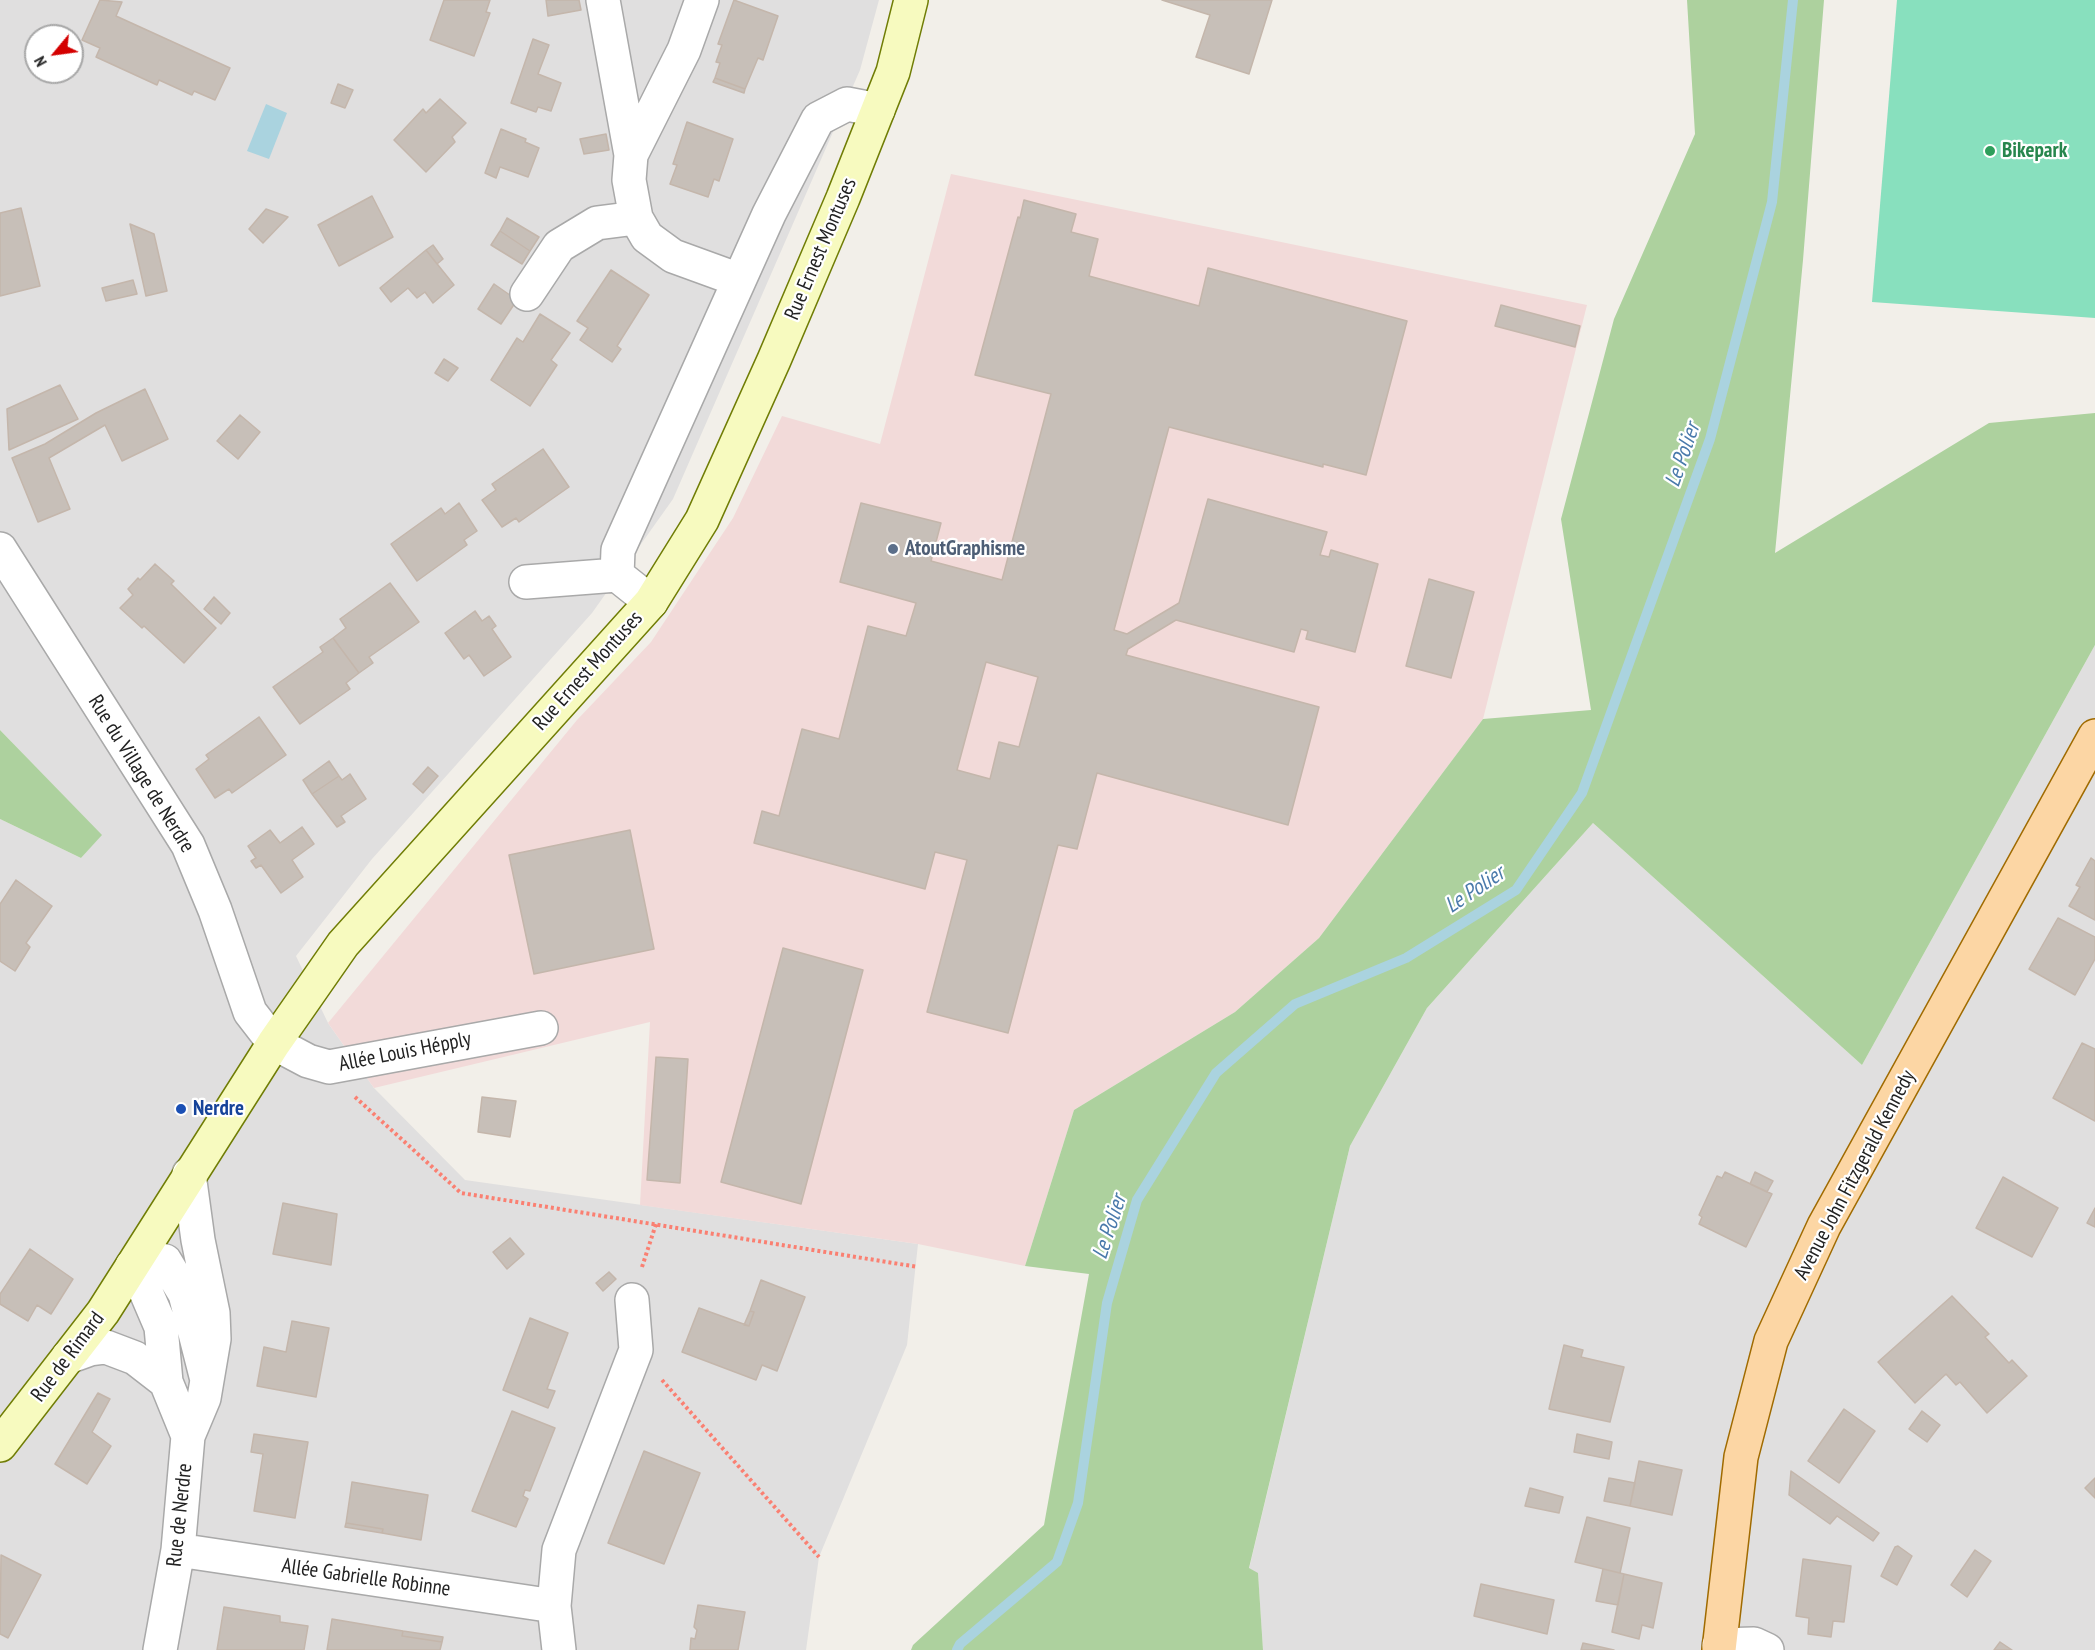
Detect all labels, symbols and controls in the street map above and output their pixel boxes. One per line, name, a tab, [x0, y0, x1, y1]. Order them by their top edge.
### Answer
north arrow	[24, 24, 84, 84]
text: N	[29, 53, 51, 70]
place label: Bikepark	[2002, 138, 2067, 164]
marker: Bikepark	[1983, 144, 1997, 158]
street label: Rue Ernest Montuses	[780, 174, 862, 324]
water label: Le Polier	[1660, 420, 1706, 490]
place label: AtoutGraphisme	[905, 536, 1025, 562]
marker: AtoutGraphisme	[886, 542, 900, 556]
street label: Rue Ernest Montuses	[528, 606, 648, 736]
street label: Rue du Village de Nerdre	[82, 691, 200, 857]
water label: Le Polier	[1440, 861, 1510, 919]
street label: Allée Louis Hépply	[337, 1027, 473, 1077]
street label: Avenue John Fitzgerald Kennedy	[1789, 1066, 1921, 1284]
place label: Nerdre	[193, 1096, 244, 1122]
marker: Nerdre	[174, 1102, 188, 1116]
water label: Le Polier	[1087, 1192, 1133, 1262]
street label: Rue de Rimard	[26, 1307, 110, 1407]
street label: Rue de Nerdre	[162, 1462, 198, 1568]
street label: Allée Gabrielle Robinne	[280, 1554, 452, 1602]

